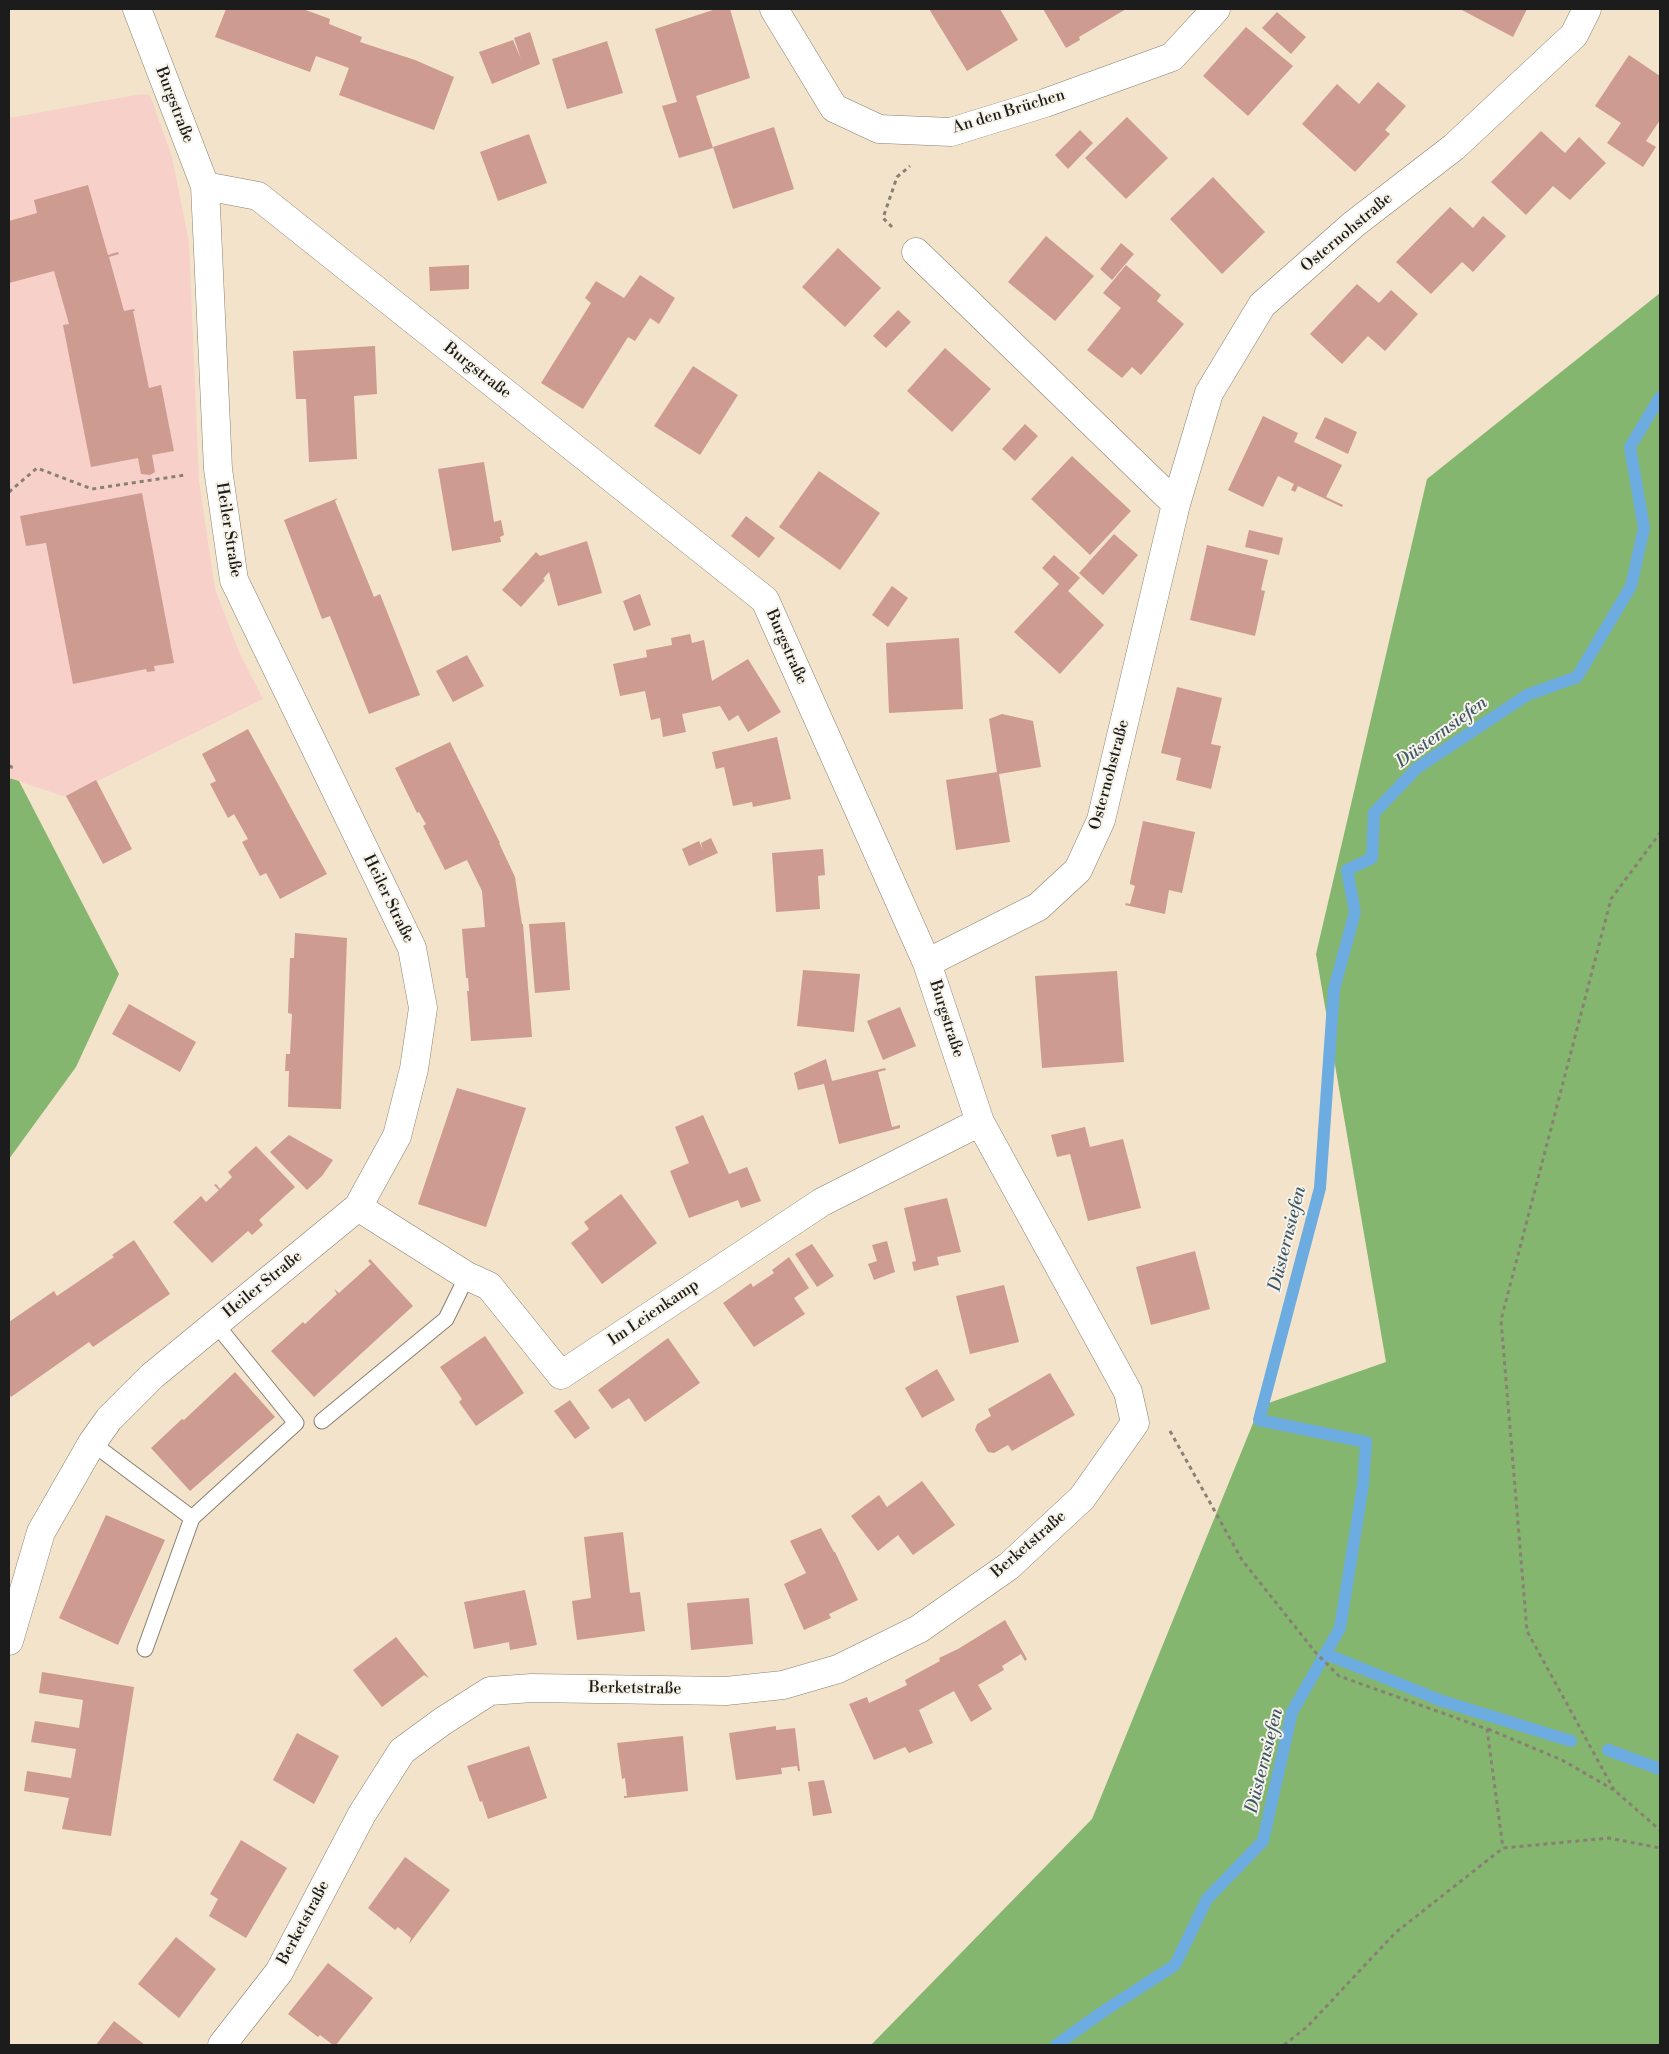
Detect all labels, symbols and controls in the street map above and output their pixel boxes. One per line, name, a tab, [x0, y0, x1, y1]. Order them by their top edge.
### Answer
street label: Burgstraße	[151, 64, 197, 146]
street label: An den Brüchen	[950, 86, 1068, 138]
street label: Osternohstraße	[1297, 189, 1397, 277]
street label: Burgstraße	[439, 339, 515, 403]
street label: Heiler Straße	[211, 481, 245, 579]
street label: Burgstraße	[761, 606, 811, 688]
water label: Düsternsiefen	[1392, 693, 1492, 773]
street label: Osternohstraße	[1086, 718, 1134, 832]
street label: Heiler Straße	[358, 852, 418, 946]
street label: Burgstraße	[924, 978, 968, 1060]
water label: Düsternsiefen	[1265, 1184, 1311, 1294]
street label: Heiler Straße	[220, 1247, 306, 1323]
street label: Im Leienkamp	[605, 1276, 703, 1350]
street label: Berketstraße	[988, 1507, 1070, 1583]
street label: Berketstraße	[588, 1679, 682, 1699]
water label: Düsternsiefen	[1242, 1706, 1288, 1816]
street label: Berketstraße	[274, 1878, 334, 1968]

